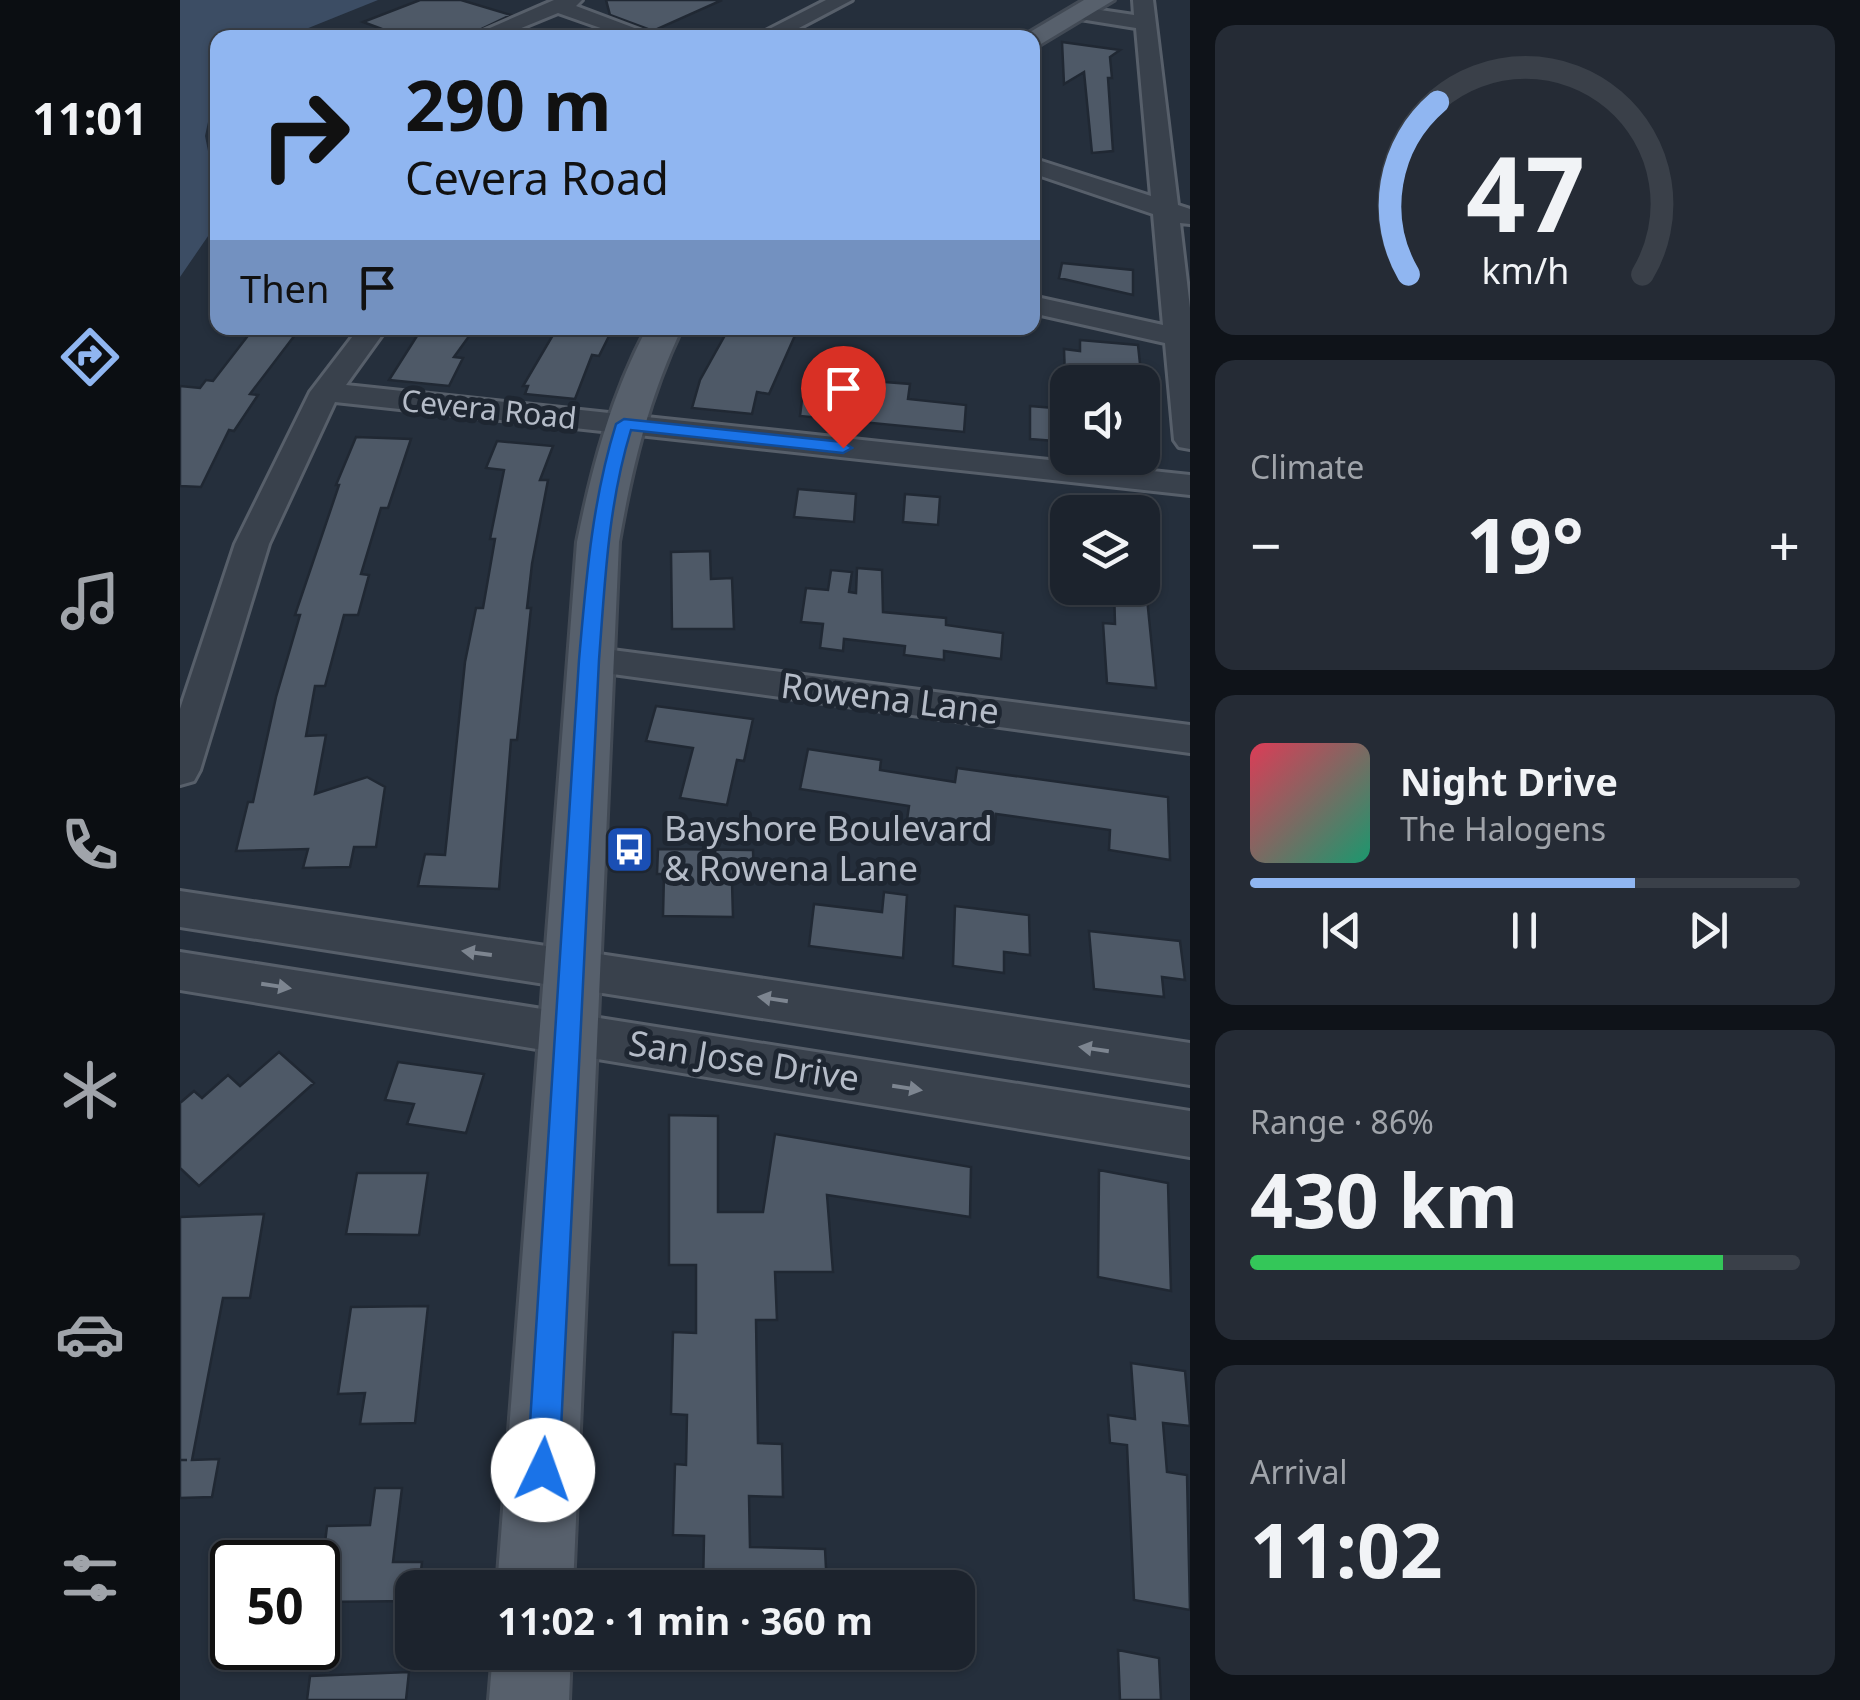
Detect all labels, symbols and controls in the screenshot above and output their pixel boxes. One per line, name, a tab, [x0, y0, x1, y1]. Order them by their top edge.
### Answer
text: 290 m	[405, 56, 612, 152]
icon: right	[240, 70, 370, 200]
text: 11:01	[32, 87, 148, 148]
text: 47	[1466, 121, 1584, 262]
text: Cevera Road	[405, 147, 669, 208]
text: km/h	[1481, 246, 1569, 294]
icon: arrive	[350, 260, 405, 315]
text: Then	[240, 262, 330, 314]
icon: directions	[55, 322, 125, 392]
pin	[801, 346, 886, 449]
icon: arrive	[816, 361, 871, 416]
map controls	[1050, 365, 1160, 605]
button: sound	[1050, 365, 1160, 475]
street label: Cevera Road	[400, 379, 579, 438]
text: Climate	[1250, 445, 1364, 488]
text: 19°	[1466, 493, 1584, 595]
button: layers	[1050, 495, 1160, 605]
text: −	[1250, 507, 1281, 582]
text: +	[1769, 507, 1800, 582]
icon: music	[55, 566, 125, 636]
street label: Rowena Lane	[779, 661, 1002, 734]
text: Night Drive	[1400, 755, 1618, 807]
place label: Bayshore Boulevard & Rowena Lane	[664, 804, 993, 891]
text: The Halogens	[1400, 807, 1606, 850]
icon: phone	[55, 810, 125, 880]
bus stop icon: Bayshore Boulevard & Rowena Lane	[603, 823, 655, 875]
icon: previous	[1314, 903, 1369, 958]
icon: pause	[1497, 903, 1552, 958]
icon: next	[1681, 903, 1736, 958]
one-way arrow	[461, 945, 492, 961]
one-way arrow	[261, 979, 293, 994]
one-way arrow	[756, 990, 788, 1006]
street label: San Jose Drive	[626, 1018, 863, 1101]
one-way arrow	[1077, 1041, 1109, 1056]
icon: climate	[55, 1055, 125, 1125]
one-way arrow	[892, 1081, 924, 1096]
text: Range · 86%	[1250, 1100, 1434, 1143]
text: 430 km	[1250, 1148, 1518, 1250]
icon: car	[55, 1299, 125, 1369]
position arrow	[491, 1418, 595, 1522]
text: Arrival	[1250, 1450, 1348, 1493]
text: 11:02	[1250, 1498, 1443, 1600]
speed limit sign: 50	[210, 1540, 340, 1670]
icon: filters	[55, 1543, 125, 1613]
text: 11:02 · 1 min · 360 m	[497, 1594, 873, 1646]

